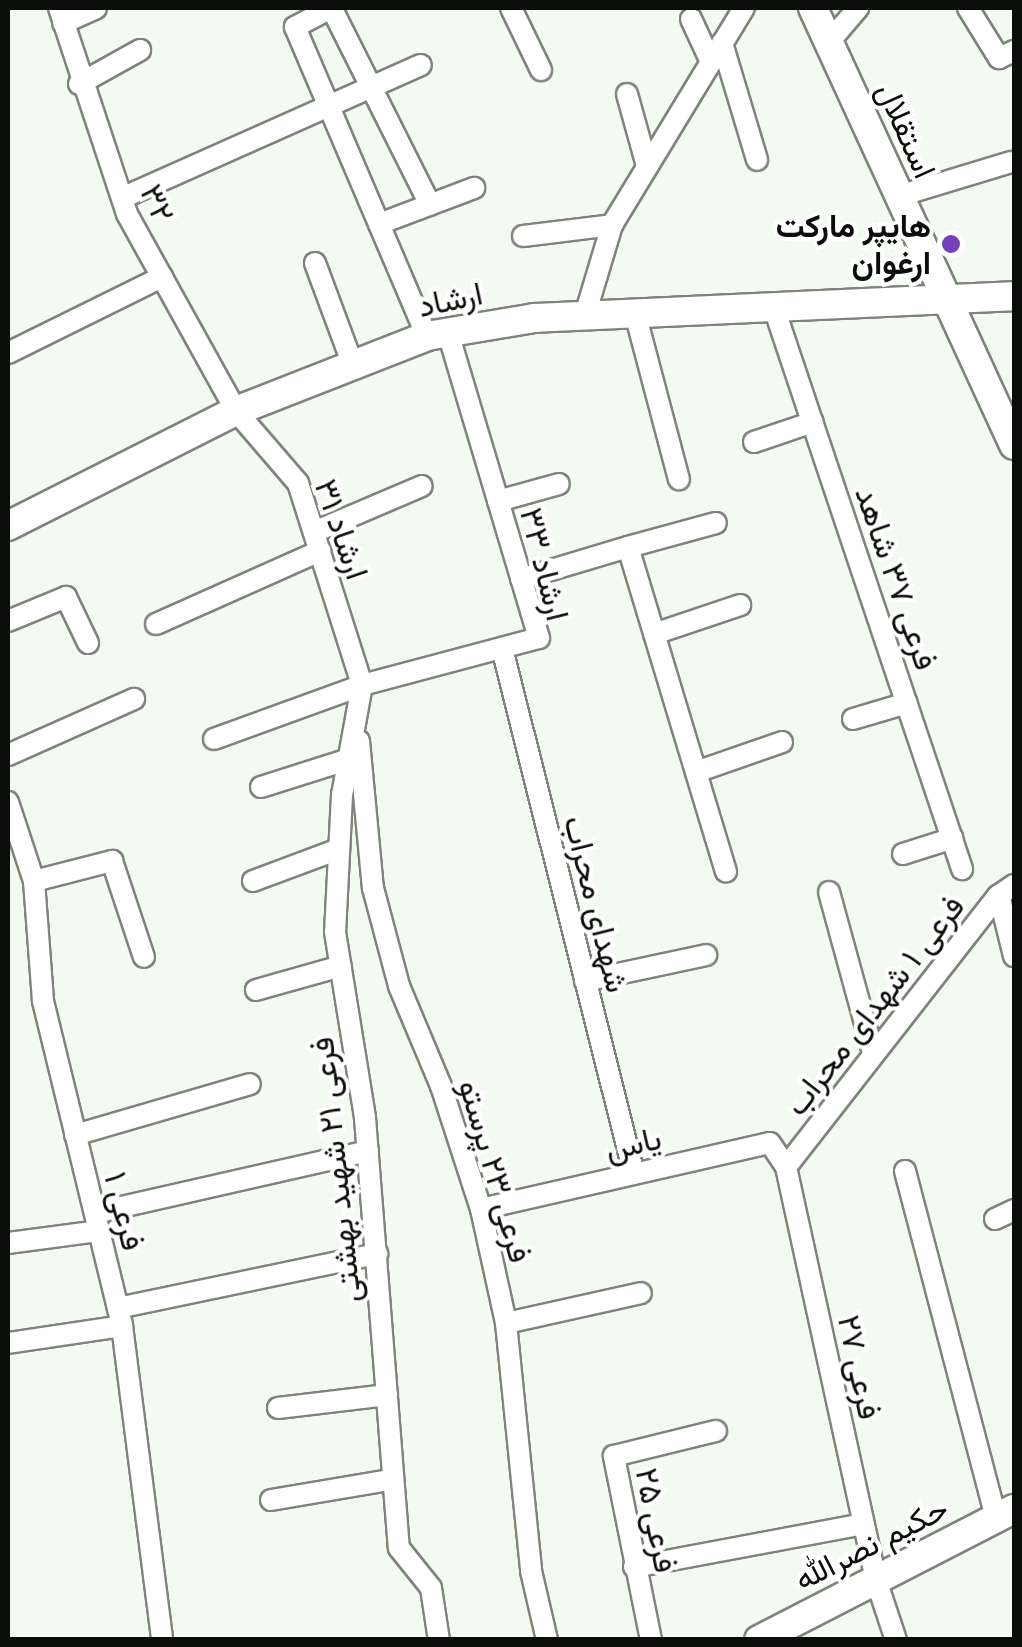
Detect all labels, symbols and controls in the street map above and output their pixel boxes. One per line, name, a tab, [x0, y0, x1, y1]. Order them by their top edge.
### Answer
street label: استقلال	[869, 76, 945, 184]
street label: ۳۲	[133, 178, 183, 228]
place label: هایپر مارکت ارغوان	[776, 207, 931, 282]
marker: هایپر مارکت ارغوان	[940, 233, 962, 255]
street label: ارشاد	[414, 273, 486, 325]
street label: ارشاد ۳۱	[307, 474, 377, 584]
street label: فرعی ۳۷ شاهد	[848, 481, 946, 675]
street label: ارشاد ۳۳	[512, 503, 578, 625]
street label: شهدای محراب	[556, 812, 638, 996]
street label: فرعی ۱ شهدای محراب	[776, 887, 972, 1123]
street label: فرعی ۲۱ شهید بهشتی	[302, 1035, 368, 1305]
street label: فرعی ۲۳ پرستو	[452, 1075, 540, 1267]
street label: یاس	[601, 1118, 665, 1168]
street label: فرعی ۱	[97, 1168, 153, 1254]
street label: فرعی ۲۷	[830, 1311, 890, 1423]
street label: فرعی ۲۵	[628, 1464, 686, 1576]
street label: حکیم نصرالله	[788, 1488, 954, 1598]

